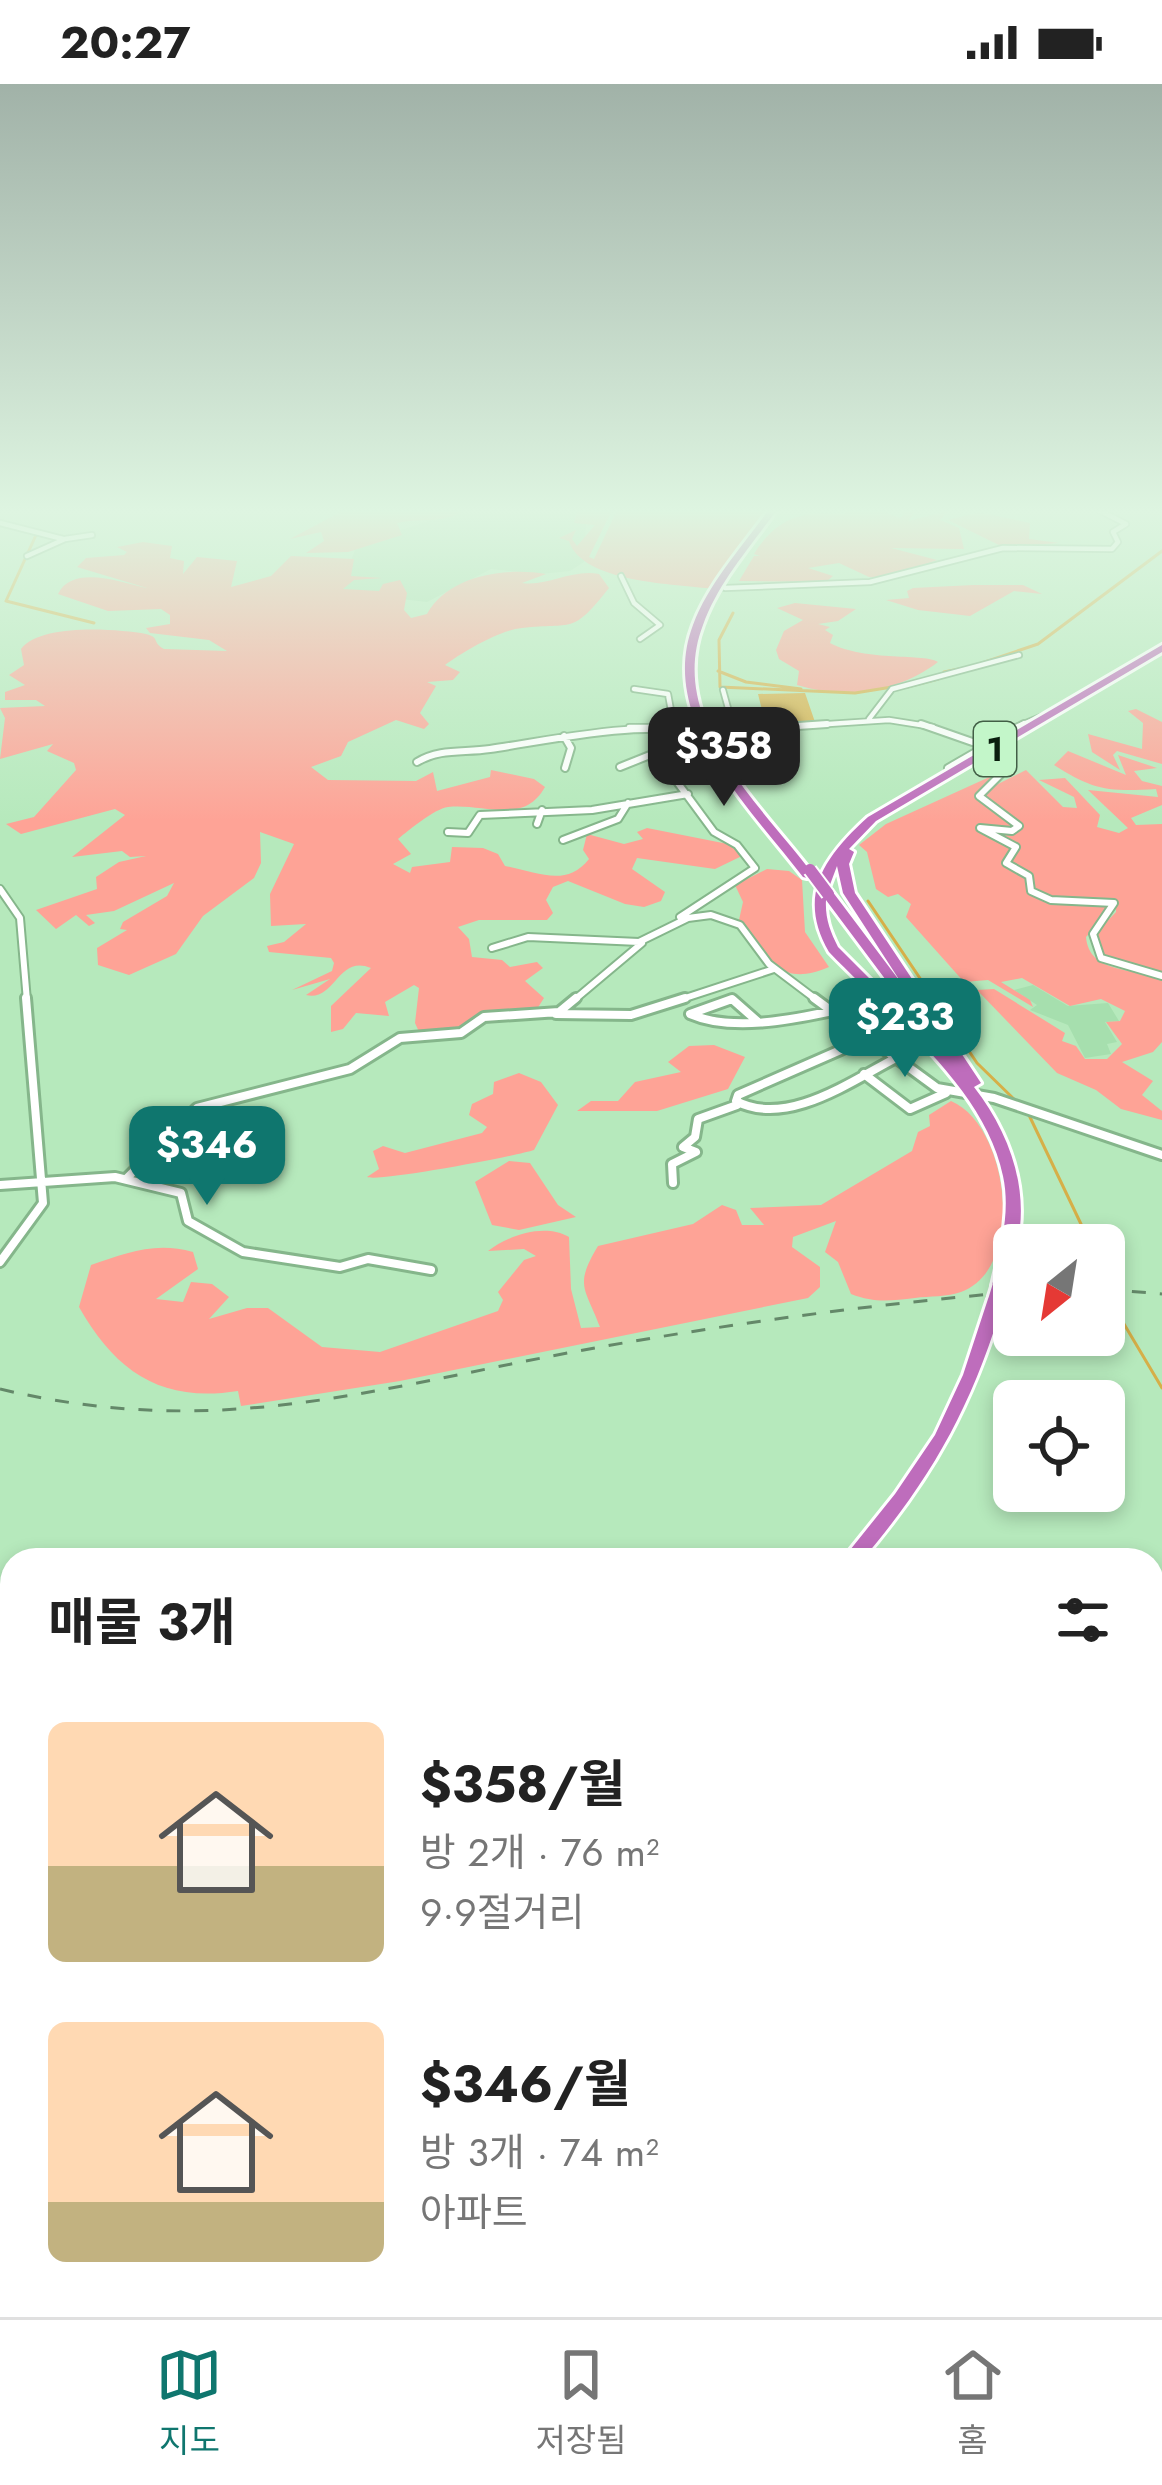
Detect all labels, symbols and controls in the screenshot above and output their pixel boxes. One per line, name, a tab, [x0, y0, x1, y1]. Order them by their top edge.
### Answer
text: 20:27	[60, 10, 190, 75]
pin: $358	[653, 707, 795, 809]
text: $358	[675, 717, 773, 774]
road number: 1	[974, 722, 1016, 776]
pin: $233	[834, 978, 976, 1080]
text: $233	[856, 988, 954, 1045]
pin: $346	[136, 1106, 278, 1208]
text: $346	[156, 1116, 258, 1173]
north arrow	[993, 1224, 1125, 1356]
map controls	[993, 1224, 1125, 1512]
button: locate	[993, 1380, 1125, 1512]
text: 매물 3개	[48, 1585, 236, 1659]
icon: filters	[1050, 1587, 1116, 1653]
text: $358/월	[420, 1747, 625, 1821]
icon: home	[144, 1770, 288, 1914]
text: 방 2개 · 76 m²	[420, 1824, 659, 1881]
text: 9·9절거리	[420, 1884, 584, 1941]
text: $346/월	[420, 2047, 631, 2121]
icon: home	[144, 2070, 288, 2214]
text: 방 3개 · 74 m²	[420, 2124, 659, 2181]
text: 아파트	[420, 2184, 528, 2241]
tab: 지도	[156, 2342, 222, 2464]
tab: 저장됨	[535, 2342, 627, 2464]
tab: 홈	[940, 2342, 1006, 2464]

